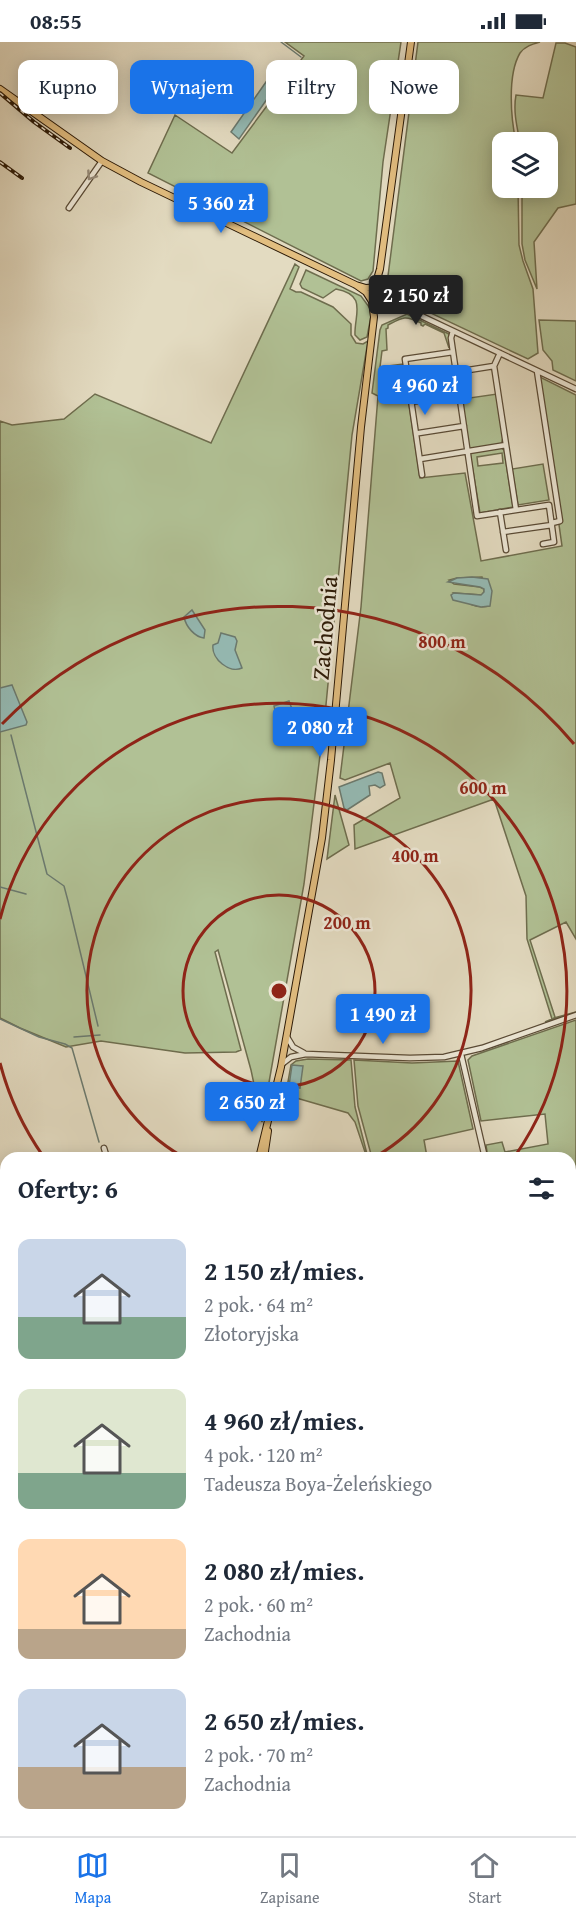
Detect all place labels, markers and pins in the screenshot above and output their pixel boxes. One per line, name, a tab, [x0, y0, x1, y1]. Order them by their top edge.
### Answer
pin: 5 360 zł	[159, 183, 283, 234]
pin: 2 150 zł	[354, 275, 478, 326]
pin: 4 960 zł	[363, 365, 487, 416]
pin: 2 080 zł	[258, 707, 382, 758]
centre of rings	[269, 981, 289, 1001]
pin: 1 490 zł	[321, 994, 445, 1045]
pin: 2 650 zł	[190, 1082, 314, 1133]

